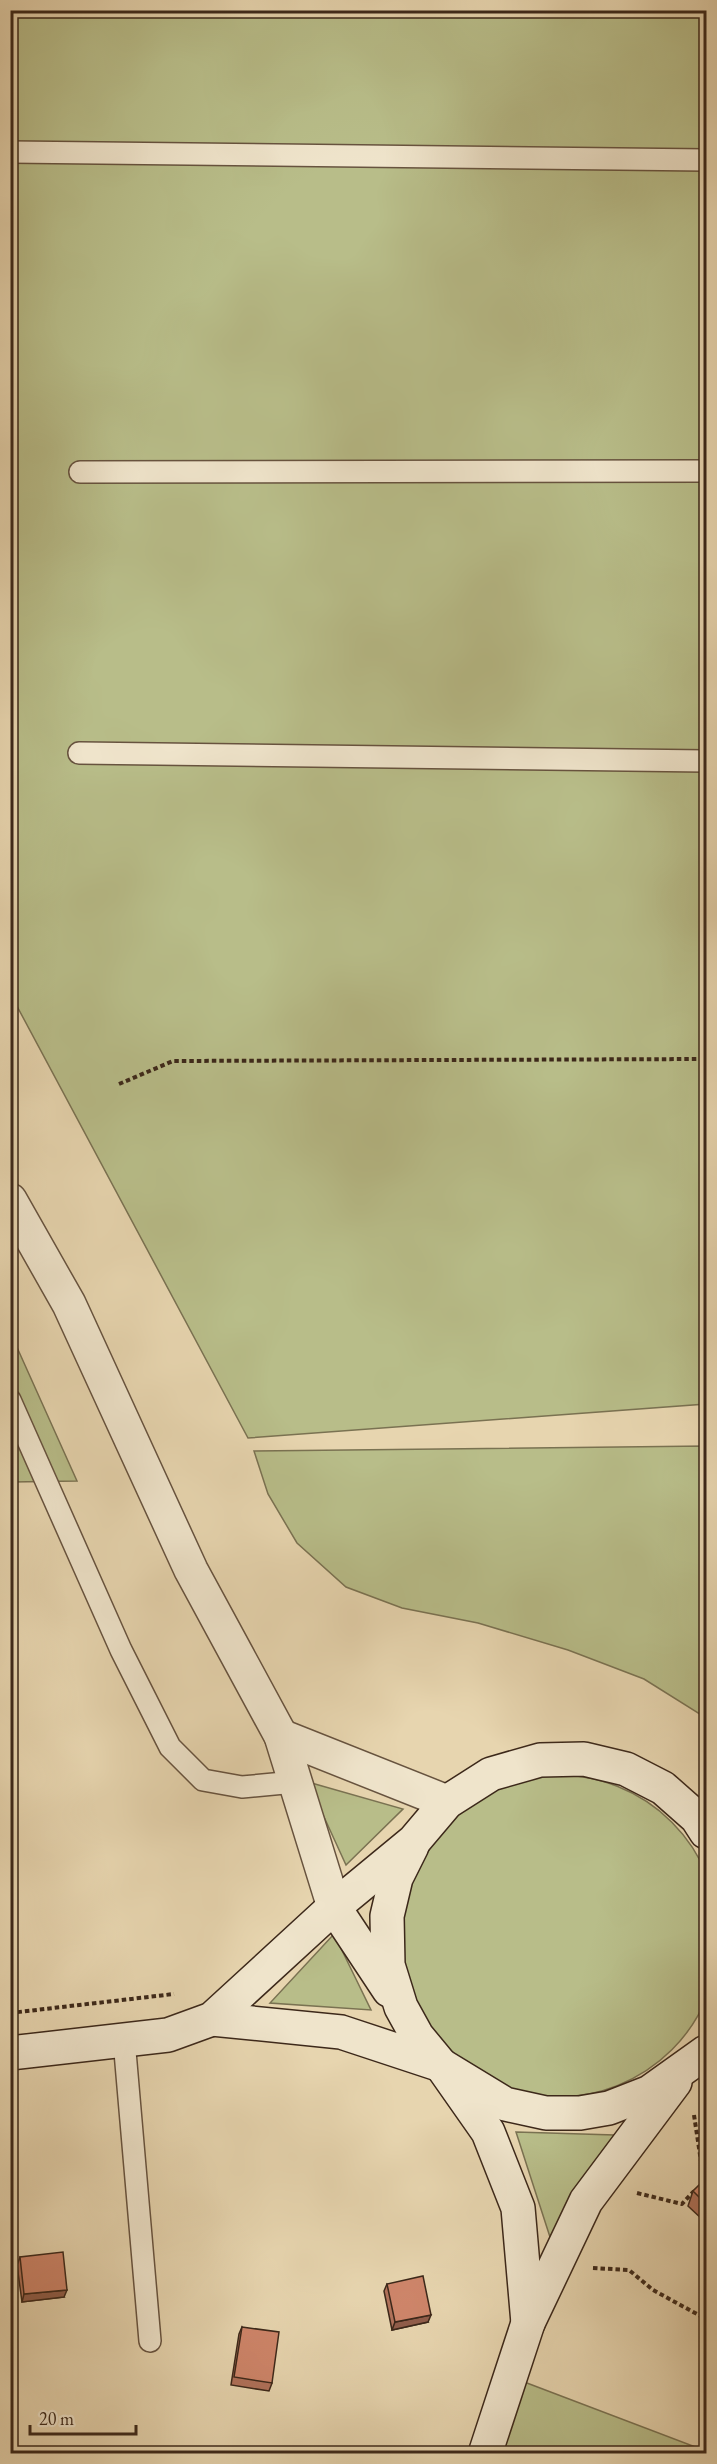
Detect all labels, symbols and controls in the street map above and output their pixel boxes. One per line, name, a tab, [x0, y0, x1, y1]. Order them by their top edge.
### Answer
scale bar	[30, 2398, 136, 2436]
text: 20 m	[39, 2407, 74, 2430]

